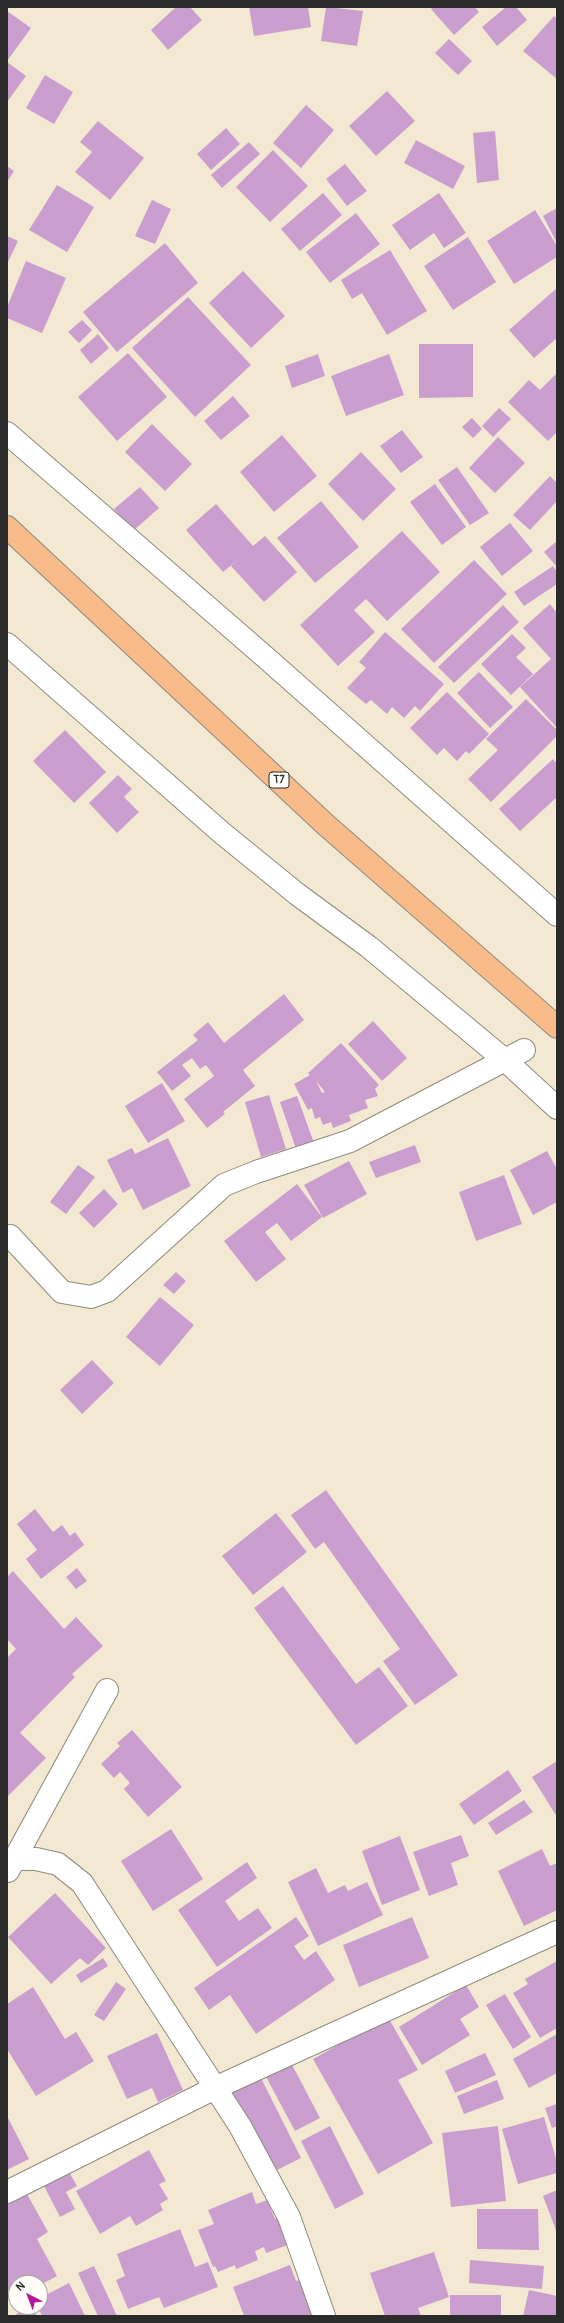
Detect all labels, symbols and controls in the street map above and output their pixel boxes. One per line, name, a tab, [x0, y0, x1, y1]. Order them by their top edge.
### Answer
road number: T7	[269, 772, 289, 788]
north arrow	[8, 2275, 48, 2315]
text: N	[13, 2279, 27, 2294]

